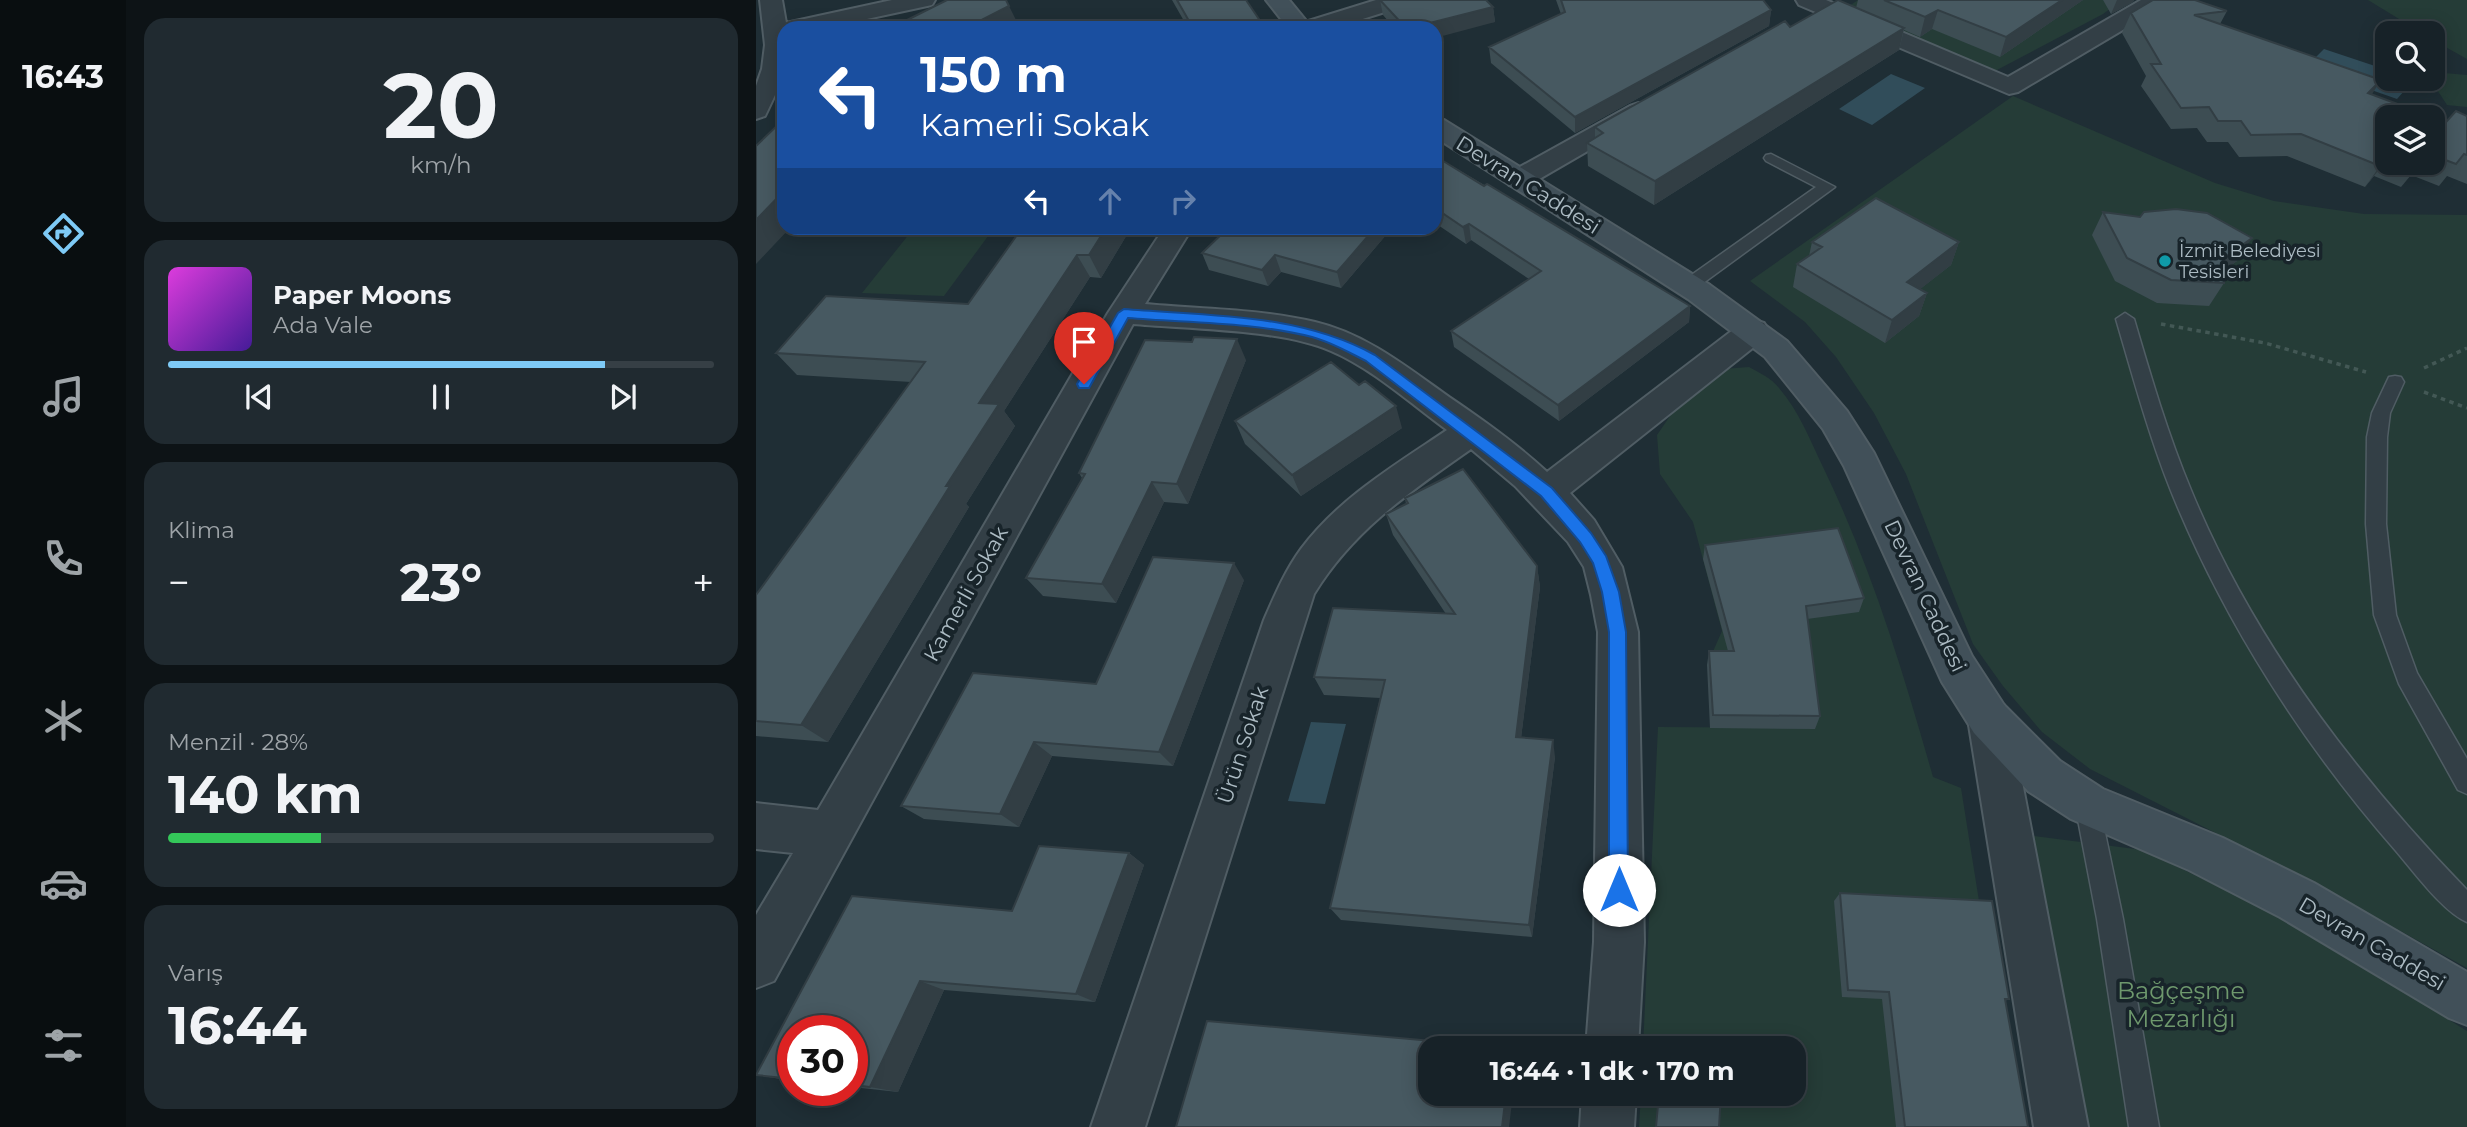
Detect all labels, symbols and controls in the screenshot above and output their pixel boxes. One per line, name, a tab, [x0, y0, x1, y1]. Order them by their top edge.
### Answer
map controls	[2375, 21, 2445, 175]
button: search	[2375, 21, 2445, 91]
text: 150 m	[920, 45, 1067, 104]
icon: left	[805, 49, 896, 140]
text: 20	[383, 50, 499, 161]
text: 16:43	[22, 57, 104, 96]
text: Kamerli Sokak	[920, 105, 1149, 144]
button: layers	[2375, 105, 2445, 175]
street label: Devran Caddesi	[1452, 130, 1605, 239]
text: km/h	[410, 151, 472, 179]
icon: left	[1018, 182, 1056, 220]
icon: ahead	[1091, 182, 1129, 220]
icon: right	[1164, 182, 1202, 220]
icon: directions	[39, 209, 88, 258]
place label: İzmit Belediyesi Tesisleri	[2179, 240, 2321, 283]
marker: İzmit Belediyesi Tesisleri	[2157, 253, 2173, 269]
text: Paper Moons	[273, 279, 451, 311]
text: Ada Vale	[273, 311, 373, 339]
pin	[1054, 312, 1114, 384]
icon: arrive	[1065, 323, 1103, 361]
icon: music	[39, 372, 88, 421]
icon: previous	[240, 378, 278, 416]
icon: pause	[422, 378, 460, 416]
icon: next	[604, 378, 642, 416]
text: Klima	[168, 516, 235, 544]
street label: Devran Caddesi	[1879, 516, 1972, 676]
street label: Kamerli Sokak	[918, 522, 1013, 666]
icon: phone	[39, 534, 88, 583]
text: 23°	[400, 551, 482, 614]
text: −	[168, 559, 190, 606]
text: +	[692, 559, 714, 606]
street label: Ürün Sokak	[1212, 682, 1273, 807]
icon: climate	[39, 696, 88, 745]
text: Menzil · 28%	[168, 728, 308, 756]
text: 140 km	[168, 763, 363, 826]
position arrow	[1582, 853, 1656, 927]
icon: car	[39, 859, 88, 908]
street label: Devran Caddesi	[2295, 891, 2450, 996]
text: Varış	[168, 959, 223, 987]
park label: Bağçeşme Mezarlığı	[2117, 976, 2245, 1033]
text: 16:44	[168, 994, 307, 1057]
speed limit sign: 30	[777, 1015, 868, 1106]
icon: filters	[39, 1021, 88, 1070]
text: 16:44 · 1 dk · 170 m	[1489, 1055, 1735, 1087]

